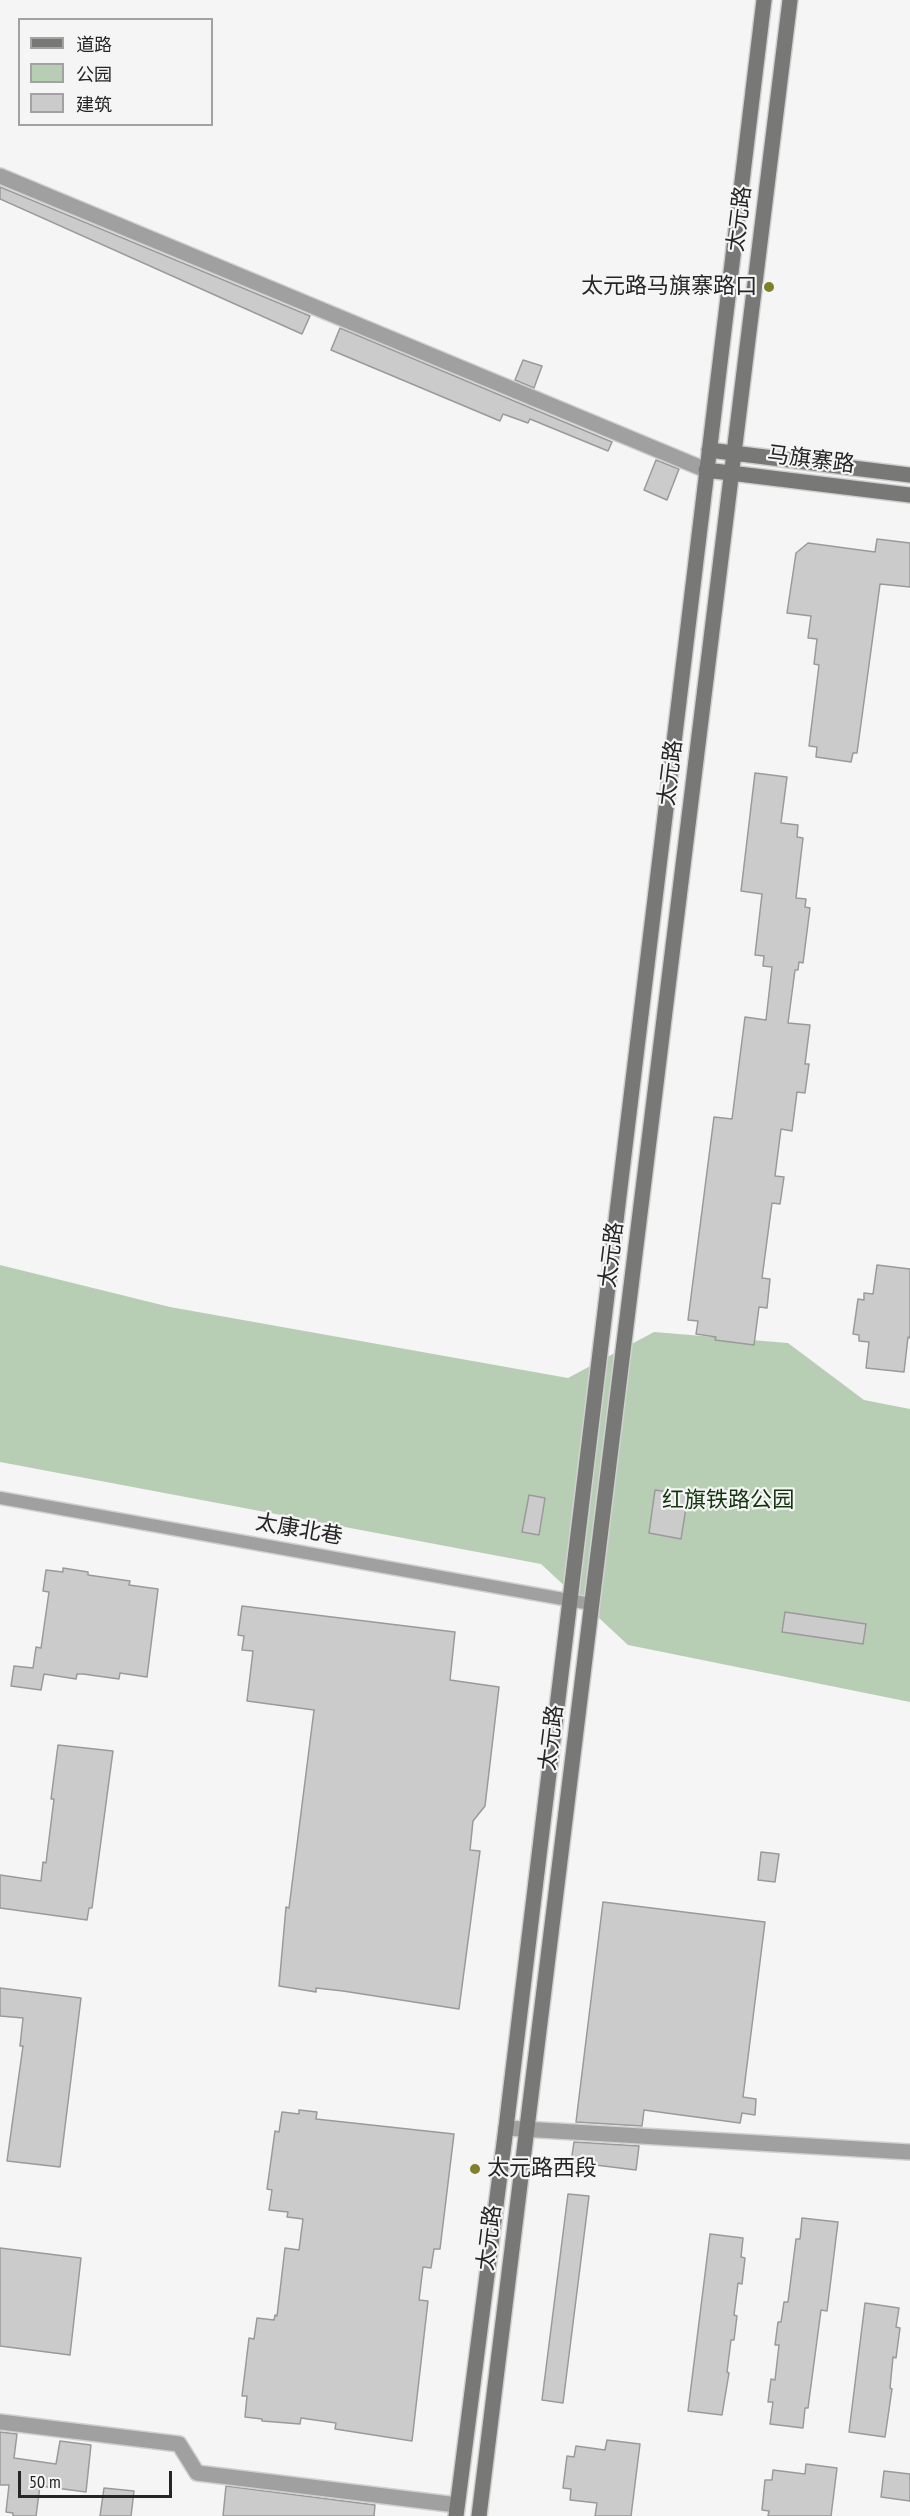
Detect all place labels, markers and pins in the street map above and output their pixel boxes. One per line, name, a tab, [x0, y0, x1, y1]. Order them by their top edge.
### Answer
place label: 太元路马旗寨路口	[581, 274, 757, 300]
marker: 太元路马旗寨路口	[762, 280, 776, 294]
place label: 太元路西段	[487, 2156, 597, 2182]
marker: 太元路西段	[468, 2162, 482, 2176]

